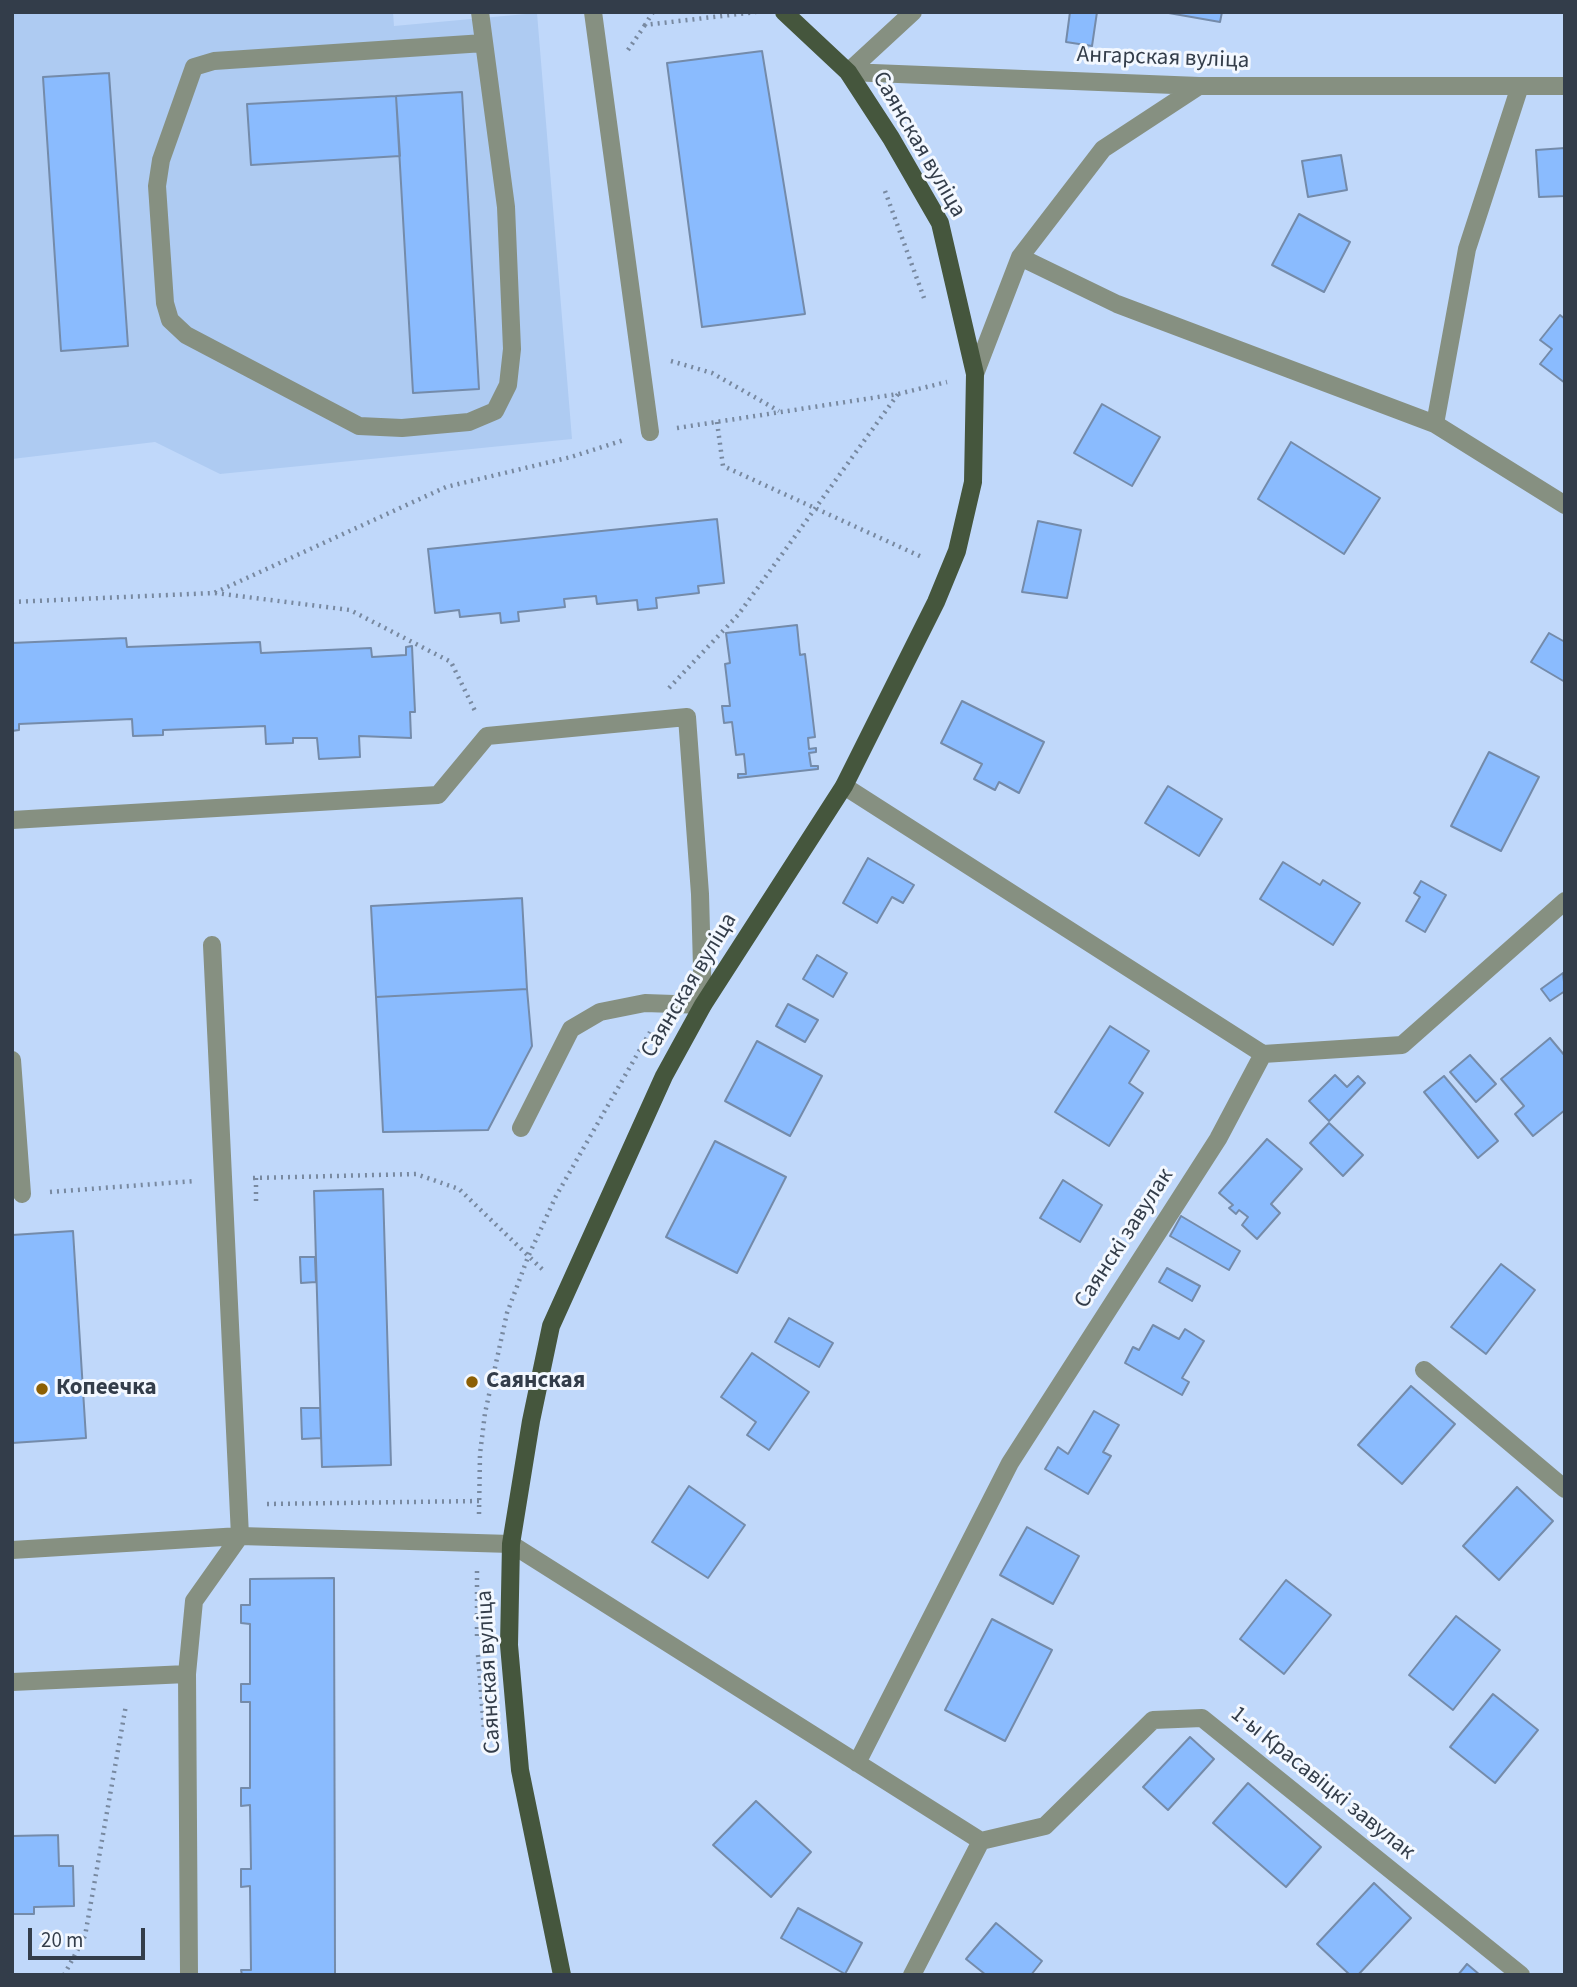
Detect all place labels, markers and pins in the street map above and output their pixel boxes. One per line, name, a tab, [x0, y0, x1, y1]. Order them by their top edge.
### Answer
place label: Саянская	[486, 1368, 585, 1396]
marker: Саянская	[464, 1374, 480, 1390]
place label: Копеечка	[56, 1375, 157, 1403]
marker: Копеечка	[34, 1381, 50, 1397]

